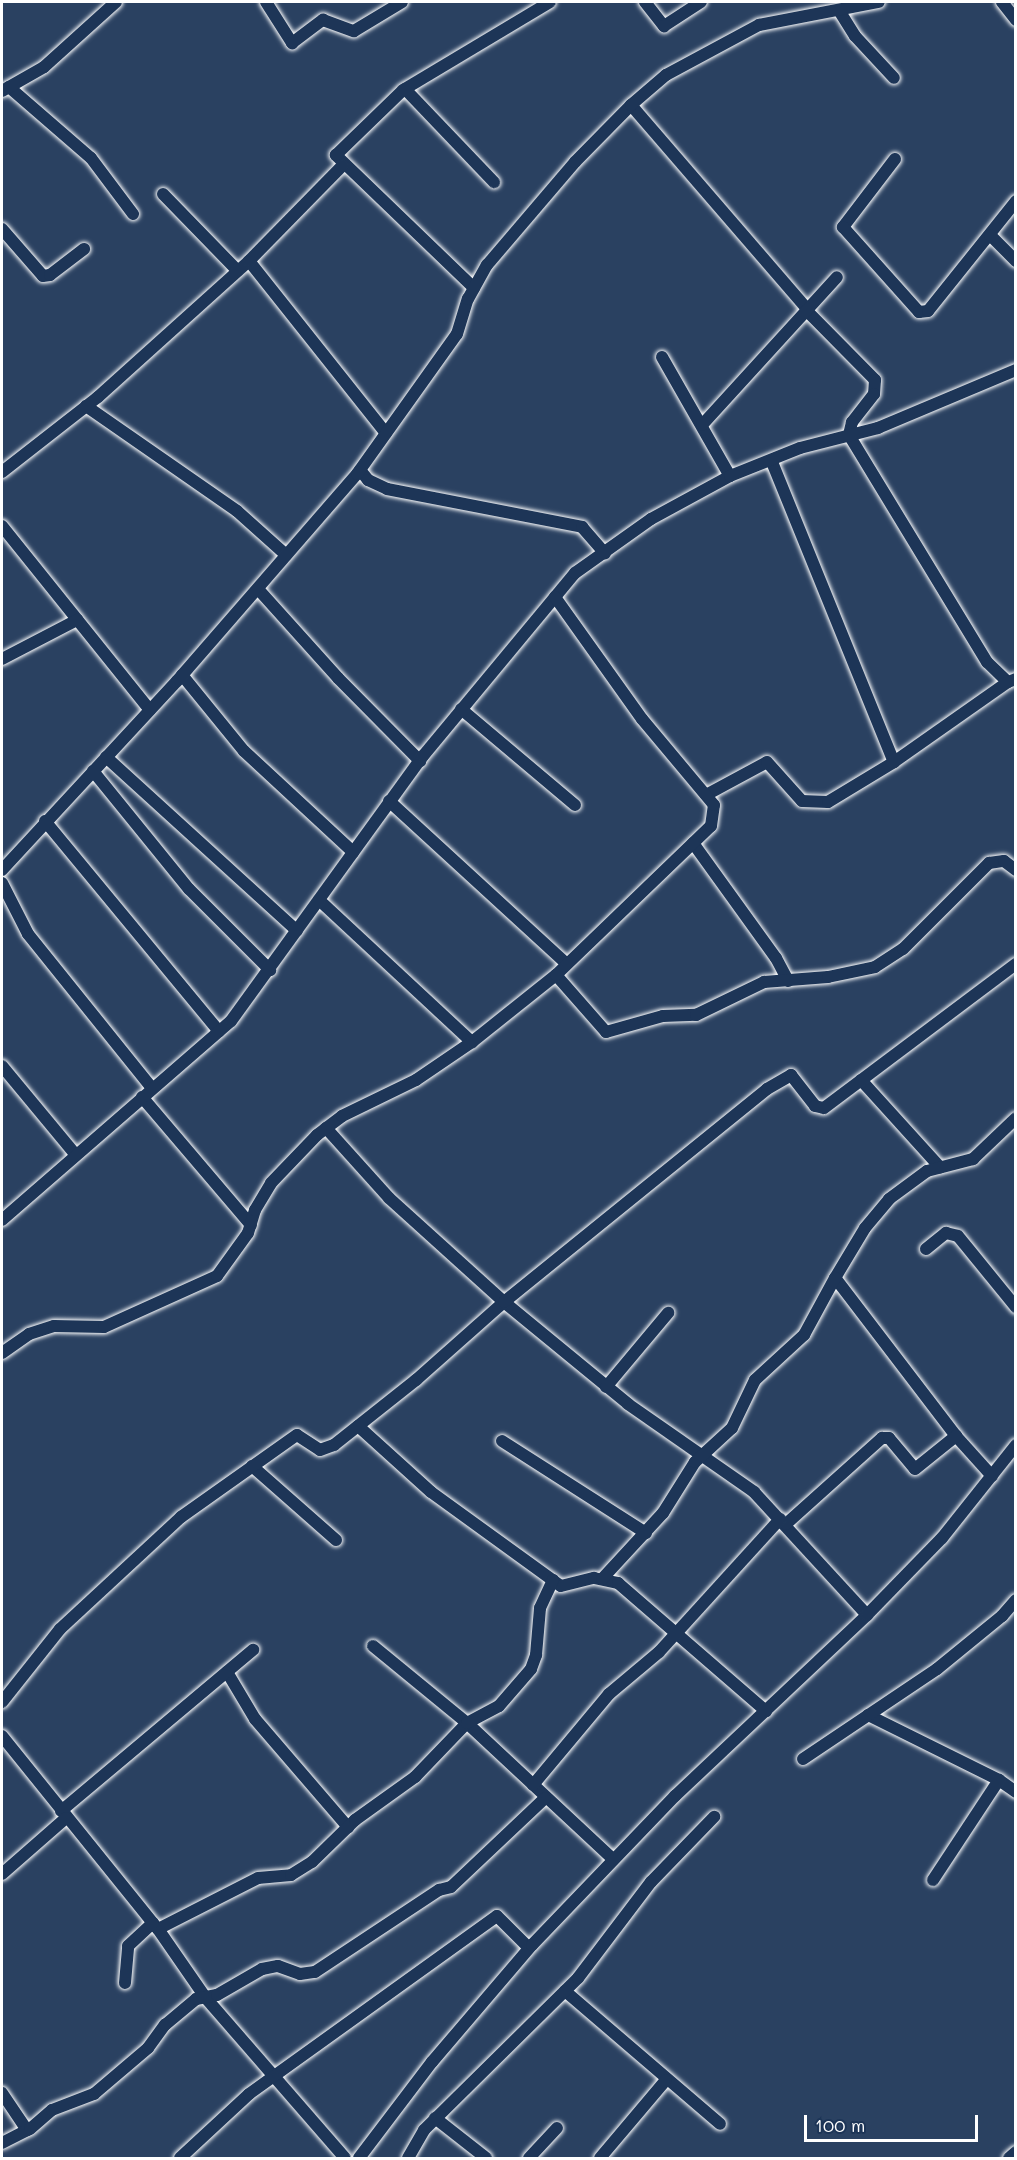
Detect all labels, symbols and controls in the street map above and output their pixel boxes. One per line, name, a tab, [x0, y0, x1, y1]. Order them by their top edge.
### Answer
scale bar	[807, 2103, 981, 2141]
text: 100 m	[815, 2113, 865, 2137]

